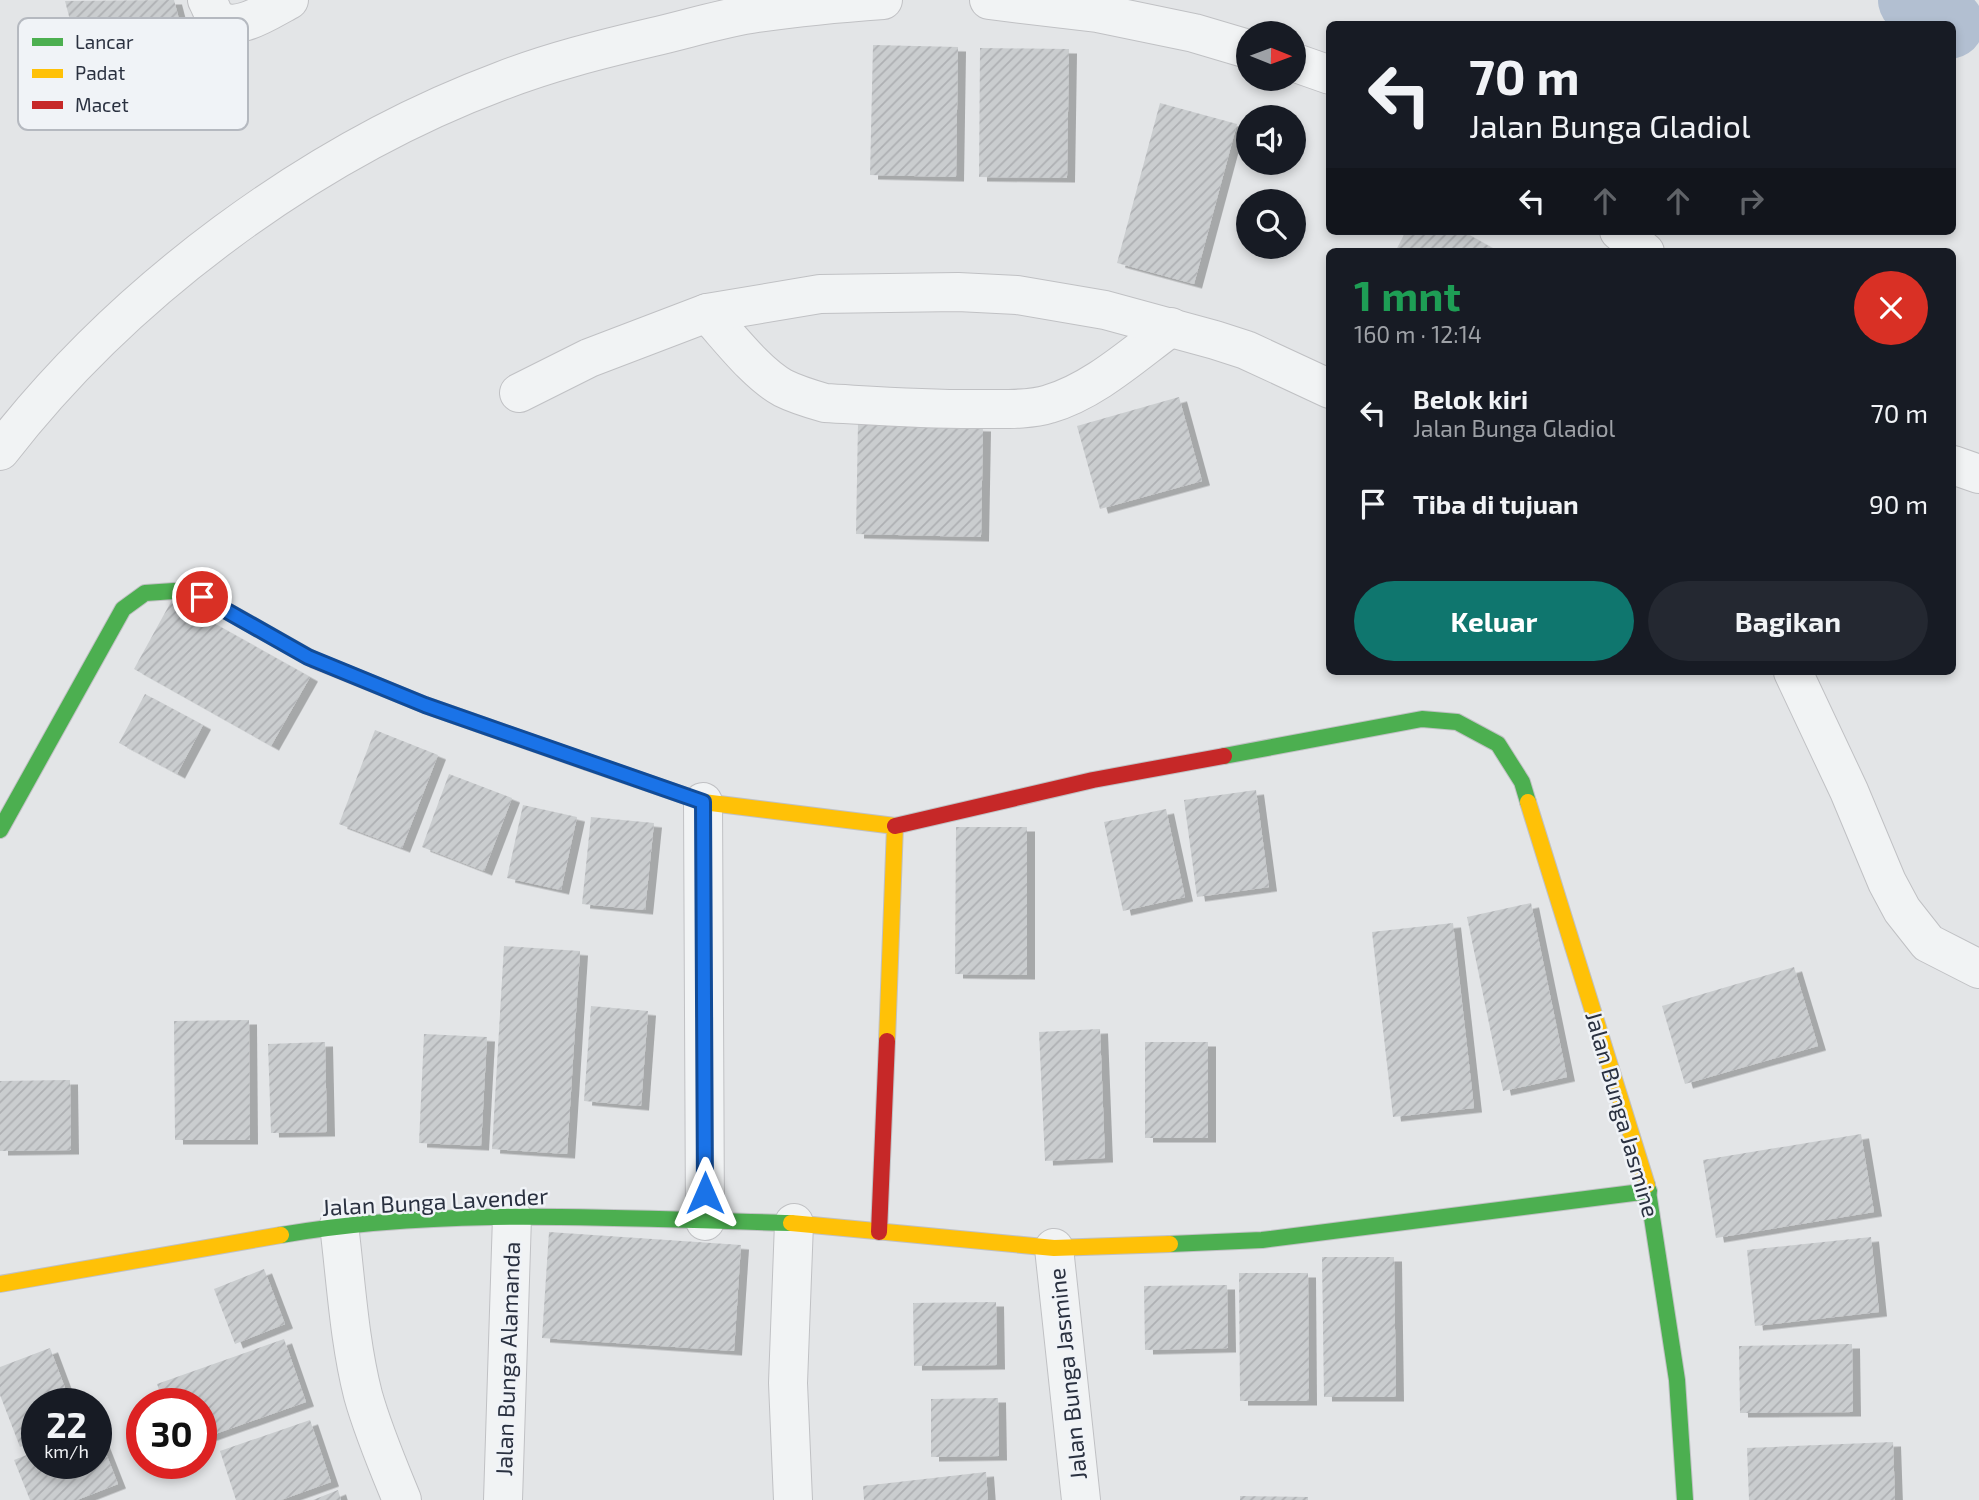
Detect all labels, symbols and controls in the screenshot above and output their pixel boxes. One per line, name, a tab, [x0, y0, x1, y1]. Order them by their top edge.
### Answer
legend	[18, 18, 248, 130]
north arrow	[1236, 21, 1306, 91]
map controls	[1236, 21, 1306, 259]
text: Lancar	[75, 30, 134, 53]
text: 70 m	[1469, 46, 1580, 105]
icon: left	[1354, 49, 1445, 140]
text: Padat	[75, 61, 125, 84]
text: Macet	[75, 93, 129, 116]
button: sound	[1236, 105, 1306, 175]
text: Jalan Bunga Gladiol	[1469, 106, 1750, 144]
icon: left	[1513, 182, 1551, 220]
icon: ahead	[1586, 182, 1624, 220]
icon: ahead	[1659, 182, 1697, 220]
icon: right	[1732, 182, 1770, 220]
button: search	[1236, 189, 1306, 259]
text: 1 mnt	[1354, 269, 1461, 319]
button: close	[1854, 271, 1928, 345]
text: 160 m · 12:14	[1354, 320, 1482, 348]
text: Belok kiri	[1413, 383, 1528, 414]
icon: left	[1354, 394, 1392, 432]
text: 70 m	[1870, 397, 1928, 428]
text: Jalan Bunga Gladiol	[1413, 414, 1615, 442]
icon: arrive	[1354, 485, 1392, 523]
text: Tiba di tujuan	[1413, 488, 1579, 519]
text: 90 m	[1869, 488, 1928, 519]
pin	[172, 567, 232, 627]
icon: arrive	[183, 578, 221, 616]
button: Keluar	[1354, 581, 1634, 661]
button: Bagikan	[1648, 581, 1928, 661]
street label: Jalan Bunga Jasmine	[1580, 1008, 1666, 1220]
position arrow	[668, 1156, 742, 1230]
street label: Jalan Bunga Lavender	[321, 1181, 549, 1221]
street label: Jalan Bunga Alamanda	[489, 1241, 525, 1477]
street label: Jalan Bunga Jasmine	[1042, 1267, 1092, 1481]
speed limit sign: 30	[126, 1388, 217, 1479]
text: 22	[46, 1403, 87, 1445]
text: km/h	[44, 1440, 89, 1462]

